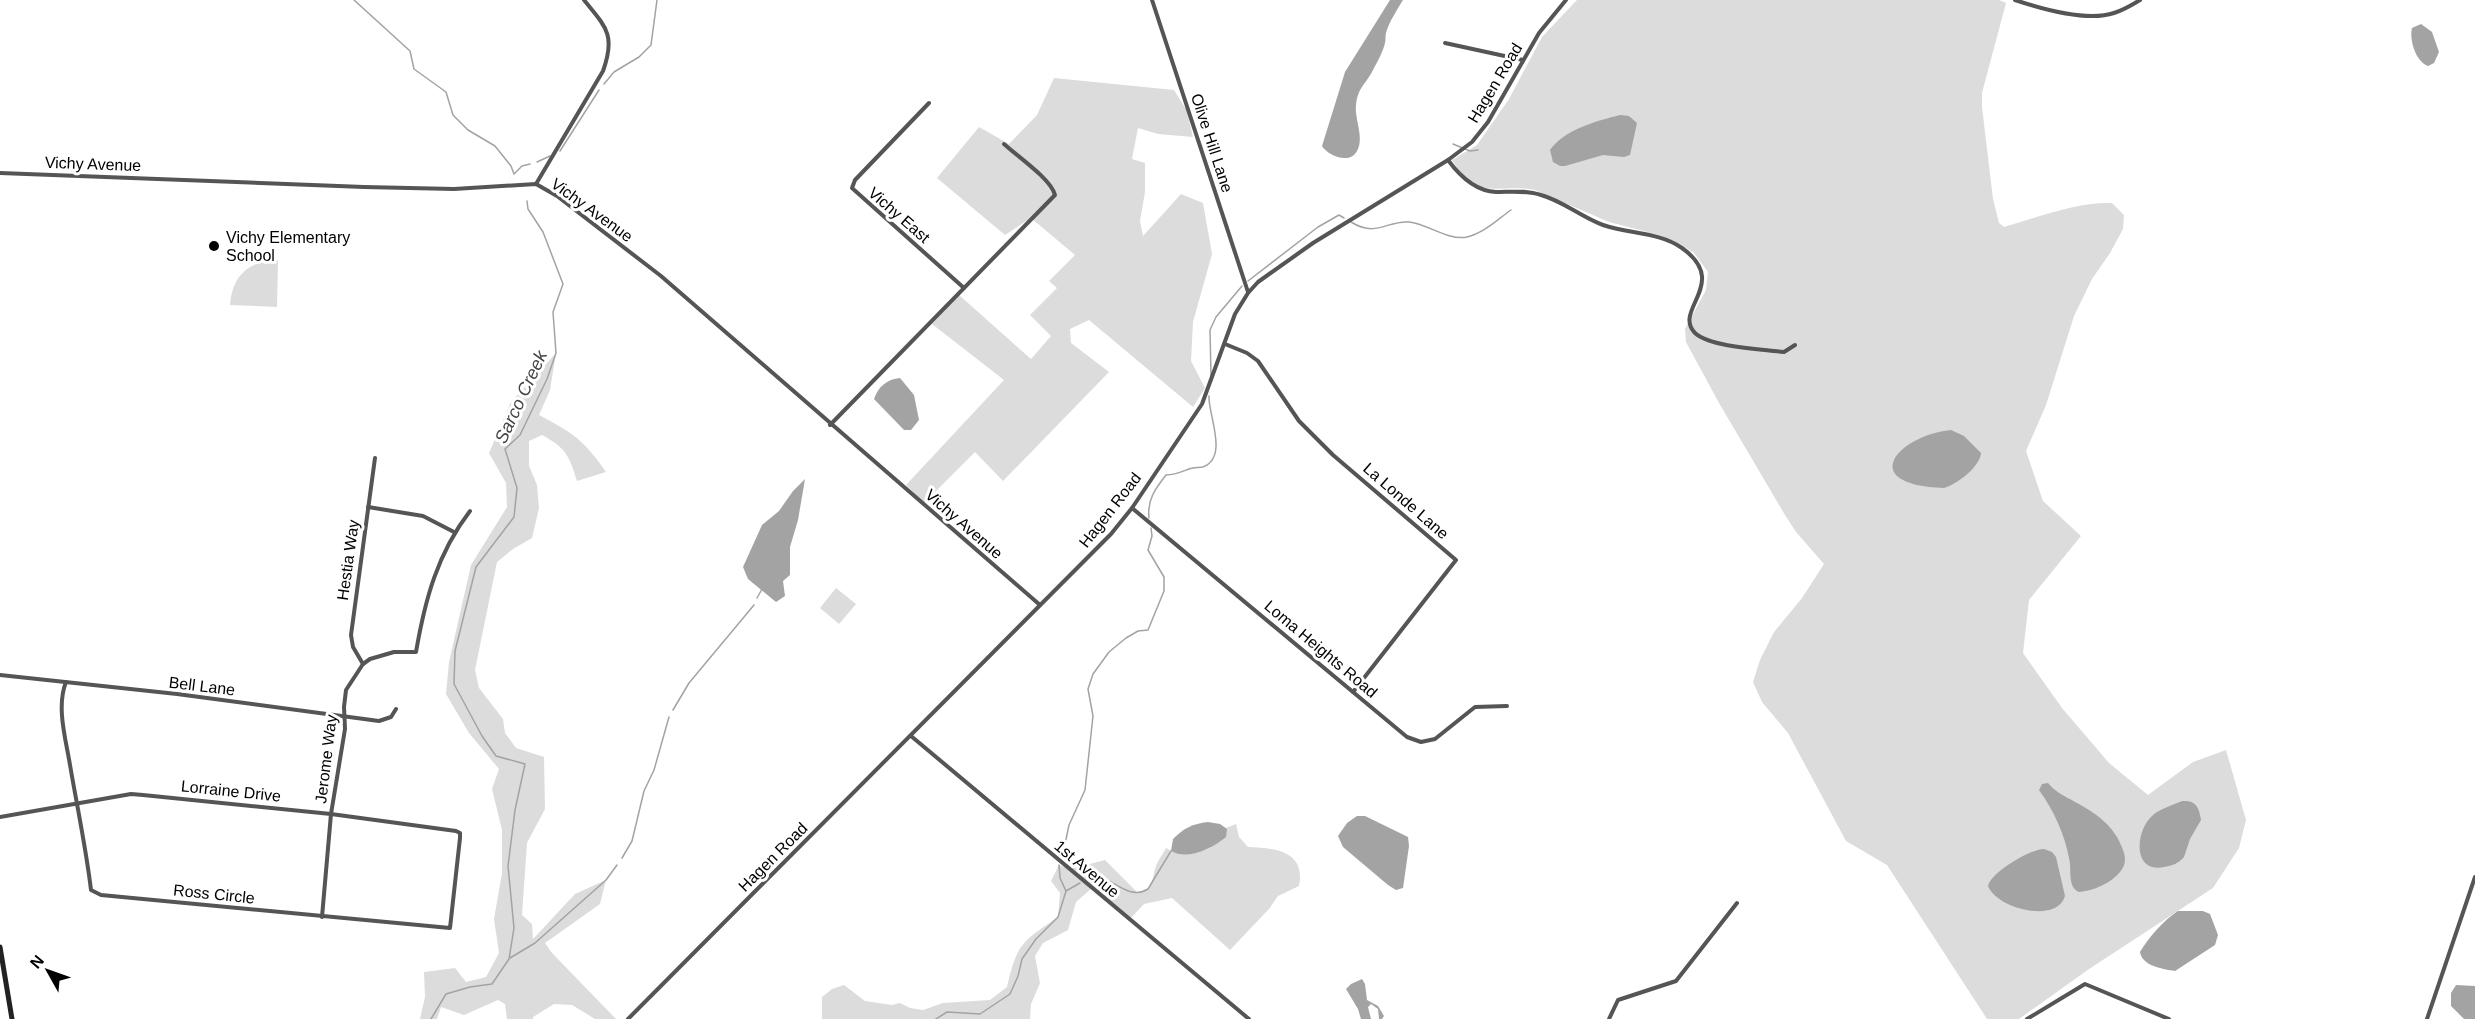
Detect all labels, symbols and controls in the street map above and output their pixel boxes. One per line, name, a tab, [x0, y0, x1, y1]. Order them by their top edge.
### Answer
street label: Hagen Road	[1465, 40, 1525, 126]
street label: Olive Hill Lane	[1188, 91, 1236, 195]
street label: Vichy Avenue	[45, 154, 142, 174]
street label: Vichy Avenue	[548, 175, 636, 245]
street label: Vichy East	[865, 184, 933, 246]
place label: Vichy Elementary School	[226, 229, 350, 264]
marker: Vichy Elementary School	[207, 239, 221, 253]
water label: Sarco Creek	[491, 347, 552, 447]
street label: La Londe Lane	[1360, 460, 1452, 543]
street label: Hagen Road	[1076, 469, 1144, 551]
street label: Vichy Avenue	[922, 486, 1006, 562]
street label: Hestia Way	[334, 519, 362, 601]
street label: Loma Heights Road	[1261, 597, 1381, 701]
street label: Bell Lane	[168, 673, 236, 699]
street label: Jerome Way	[312, 714, 340, 804]
street label: Lorraine Drive	[180, 777, 282, 805]
street label: Hagen Road	[735, 819, 811, 895]
street label: 1st Avenue	[1051, 837, 1123, 901]
street label: Ross Circle	[172, 881, 256, 907]
north arrow	[18, 941, 78, 1001]
text: N	[27, 952, 47, 972]

